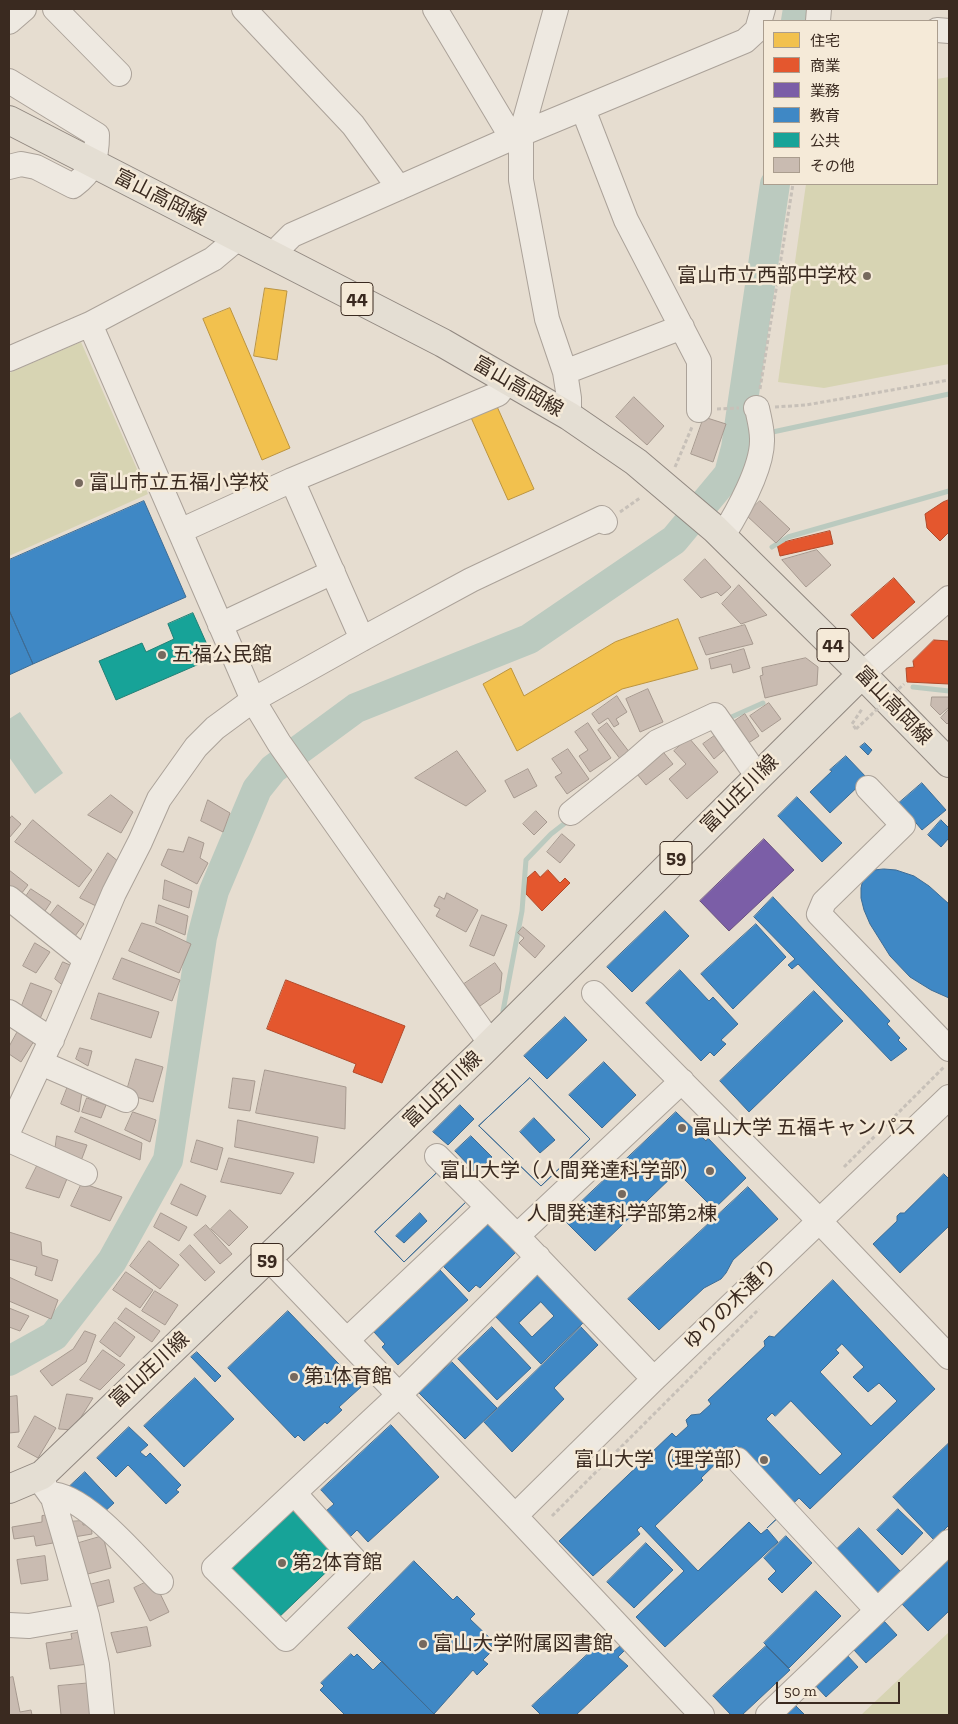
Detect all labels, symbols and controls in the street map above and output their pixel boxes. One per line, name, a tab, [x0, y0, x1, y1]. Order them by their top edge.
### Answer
legend	[763, 20, 938, 185]
text: 住宅	[810, 32, 840, 50]
text: 商業	[810, 57, 840, 75]
text: 業務	[810, 82, 840, 100]
text: 教育	[810, 107, 840, 125]
text: 公共	[810, 132, 840, 150]
text: その他	[810, 157, 855, 175]
street label: 富山高岡線	[110, 165, 210, 231]
place label: 富山市立西部中学校	[677, 264, 857, 288]
marker: 富山市立西部中学校	[861, 270, 873, 282]
road number: 44	[341, 282, 373, 316]
street label: 富山高岡線	[469, 352, 567, 422]
place label: 富山市立五福小学校	[89, 471, 269, 495]
marker: 富山市立五福小学校	[73, 477, 85, 489]
road number: 44	[817, 628, 849, 662]
place label: 五福公民館	[172, 643, 272, 667]
marker: 五福公民館	[156, 649, 168, 661]
street label: 富山高岡線	[850, 662, 936, 750]
street label: 富山庄川線	[696, 750, 784, 838]
road number: 59	[660, 841, 692, 874]
street label: 富山庄川線	[399, 1047, 487, 1133]
place label: 富山大学 五福キャンパス	[692, 1116, 917, 1140]
marker: 富山大学 五福キャンパス	[676, 1122, 688, 1134]
place label: 富山大学（人間発達科学部）	[440, 1159, 700, 1183]
marker: 富山大学（人間発達科学部）	[704, 1165, 716, 1177]
marker: 人間発達科学部第2棟	[616, 1188, 628, 1200]
place label: 人間発達科学部第2棟	[527, 1202, 717, 1226]
road number: 59	[251, 1244, 283, 1276]
street label: ゆりの木通り	[680, 1255, 782, 1355]
street label: 富山庄川線	[105, 1327, 195, 1413]
place label: 第1体育館	[304, 1365, 392, 1389]
marker: 第1体育館	[288, 1371, 300, 1383]
place label: 富山大学（理学部）	[574, 1448, 754, 1472]
marker: 富山大学（理学部）	[758, 1454, 770, 1466]
place label: 第2体育館	[292, 1551, 382, 1575]
marker: 第2体育館	[276, 1557, 288, 1569]
place label: 富山大学附属図書館	[433, 1632, 613, 1656]
marker: 富山大学附属図書館	[417, 1638, 429, 1650]
scale bar	[778, 1672, 902, 1704]
text: 50 m	[784, 1682, 817, 1700]

